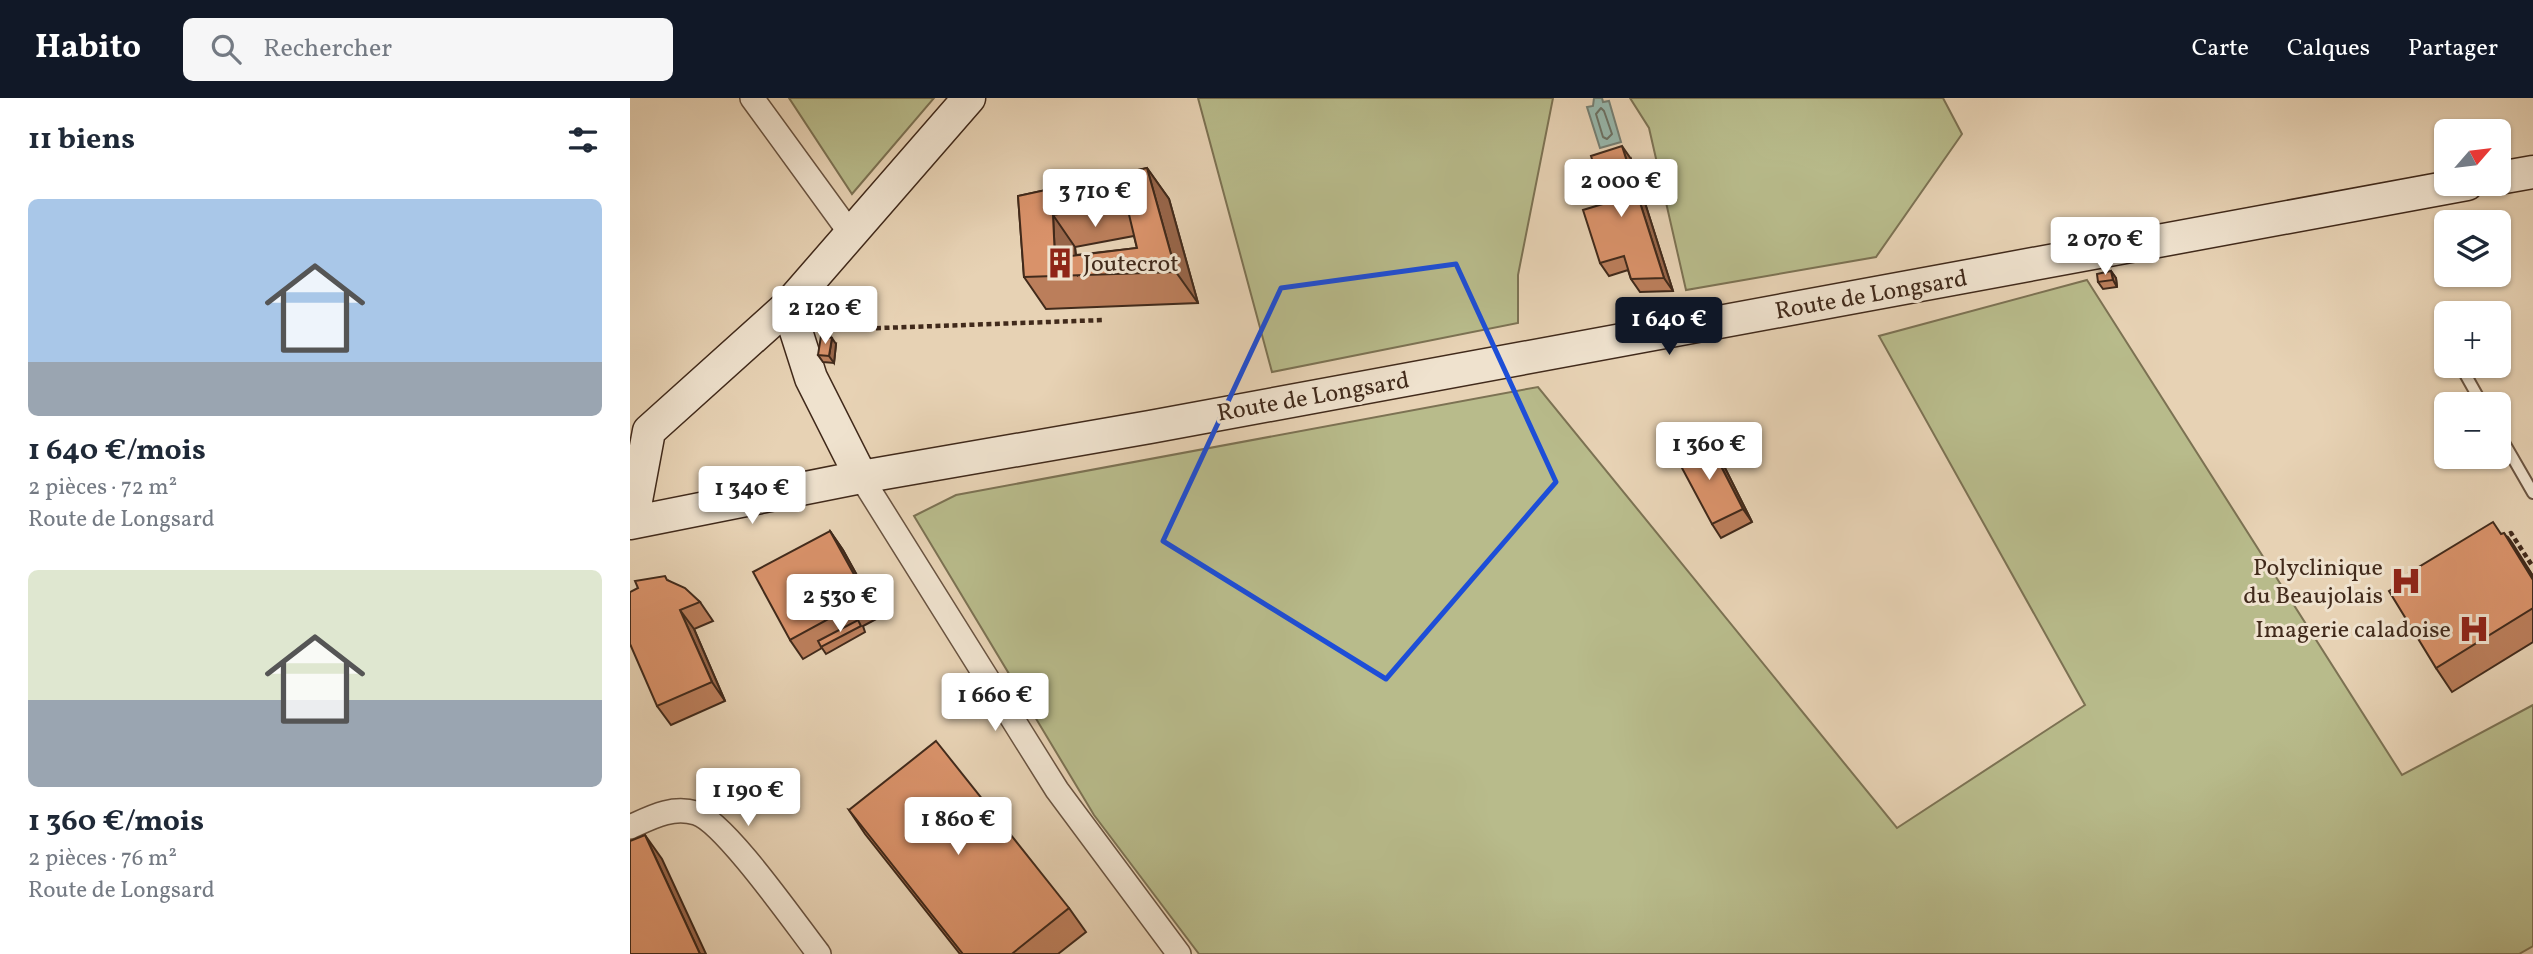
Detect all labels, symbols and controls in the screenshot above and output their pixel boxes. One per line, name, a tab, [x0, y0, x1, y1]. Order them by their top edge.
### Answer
search box	[183, 18, 673, 81]
text: Habito	[35, 26, 141, 72]
icon: search	[207, 30, 245, 68]
text: Rechercher	[263, 31, 392, 67]
text: Carte	[2192, 32, 2249, 66]
text: Calques	[2287, 32, 2370, 66]
text: Partager	[2408, 32, 2498, 66]
text: 11 biens	[28, 119, 135, 161]
north arrow	[2434, 119, 2511, 196]
map controls	[2434, 119, 2511, 469]
icon: filters	[564, 121, 602, 159]
pin: 2 000 €	[1556, 159, 1686, 219]
text: 2 000 €	[1580, 166, 1662, 198]
pin: 3 710 €	[1030, 170, 1160, 229]
text: 3 710 €	[1059, 176, 1131, 208]
button: layers	[2434, 210, 2511, 287]
pin: 2 070 €	[2040, 218, 2170, 277]
text: 2 070 €	[2067, 224, 2143, 256]
icon: home	[252, 245, 378, 371]
building icon: Joutecrot	[1043, 246, 1077, 280]
place label: Joutecrot	[1083, 248, 1179, 282]
street label: Route de Longsard	[1772, 262, 1970, 330]
pin: 2 120 €	[760, 286, 890, 346]
text: 2 120 €	[788, 293, 862, 325]
pin: 1 640 €	[1604, 298, 1734, 357]
button: +	[2434, 301, 2511, 378]
text: 1 640 €	[1631, 304, 1707, 336]
street label: Route de Longsard	[1214, 364, 1412, 432]
button: −	[2434, 392, 2511, 469]
pin: 1 360 €	[1644, 422, 1774, 482]
text: 1 360 €	[1672, 429, 1746, 461]
text: 1 640 €/mois	[28, 430, 206, 472]
pin: 1 340 €	[687, 466, 817, 526]
text: 2 pièces · 72 m²	[28, 472, 177, 504]
text: 1 340 €	[715, 473, 789, 505]
text: Route de Longsard	[28, 504, 215, 536]
place label: Polyclinique du Beaujolais	[2243, 552, 2383, 614]
hospital icon: Polyclinique du Beaujolais	[2389, 564, 2423, 598]
pin: 2 530 €	[775, 574, 905, 634]
text: 2 530 €	[803, 581, 877, 613]
hospital icon: Imagerie caladoise	[2457, 612, 2491, 646]
place label: Imagerie caladoise	[2255, 614, 2451, 648]
icon: home	[252, 616, 378, 742]
pin: 1 660 €	[930, 674, 1060, 733]
text: 1 660 €	[958, 680, 1032, 712]
pin: 1 190 €	[683, 768, 813, 828]
text: 1 190 €	[712, 775, 784, 807]
pin: 1 860 €	[893, 798, 1023, 857]
text: 1 360 €/mois	[28, 801, 204, 843]
text: 1 860 €	[921, 804, 995, 836]
text: 2 pièces · 76 m²	[28, 843, 177, 875]
text: Route de Longsard	[28, 875, 215, 907]

